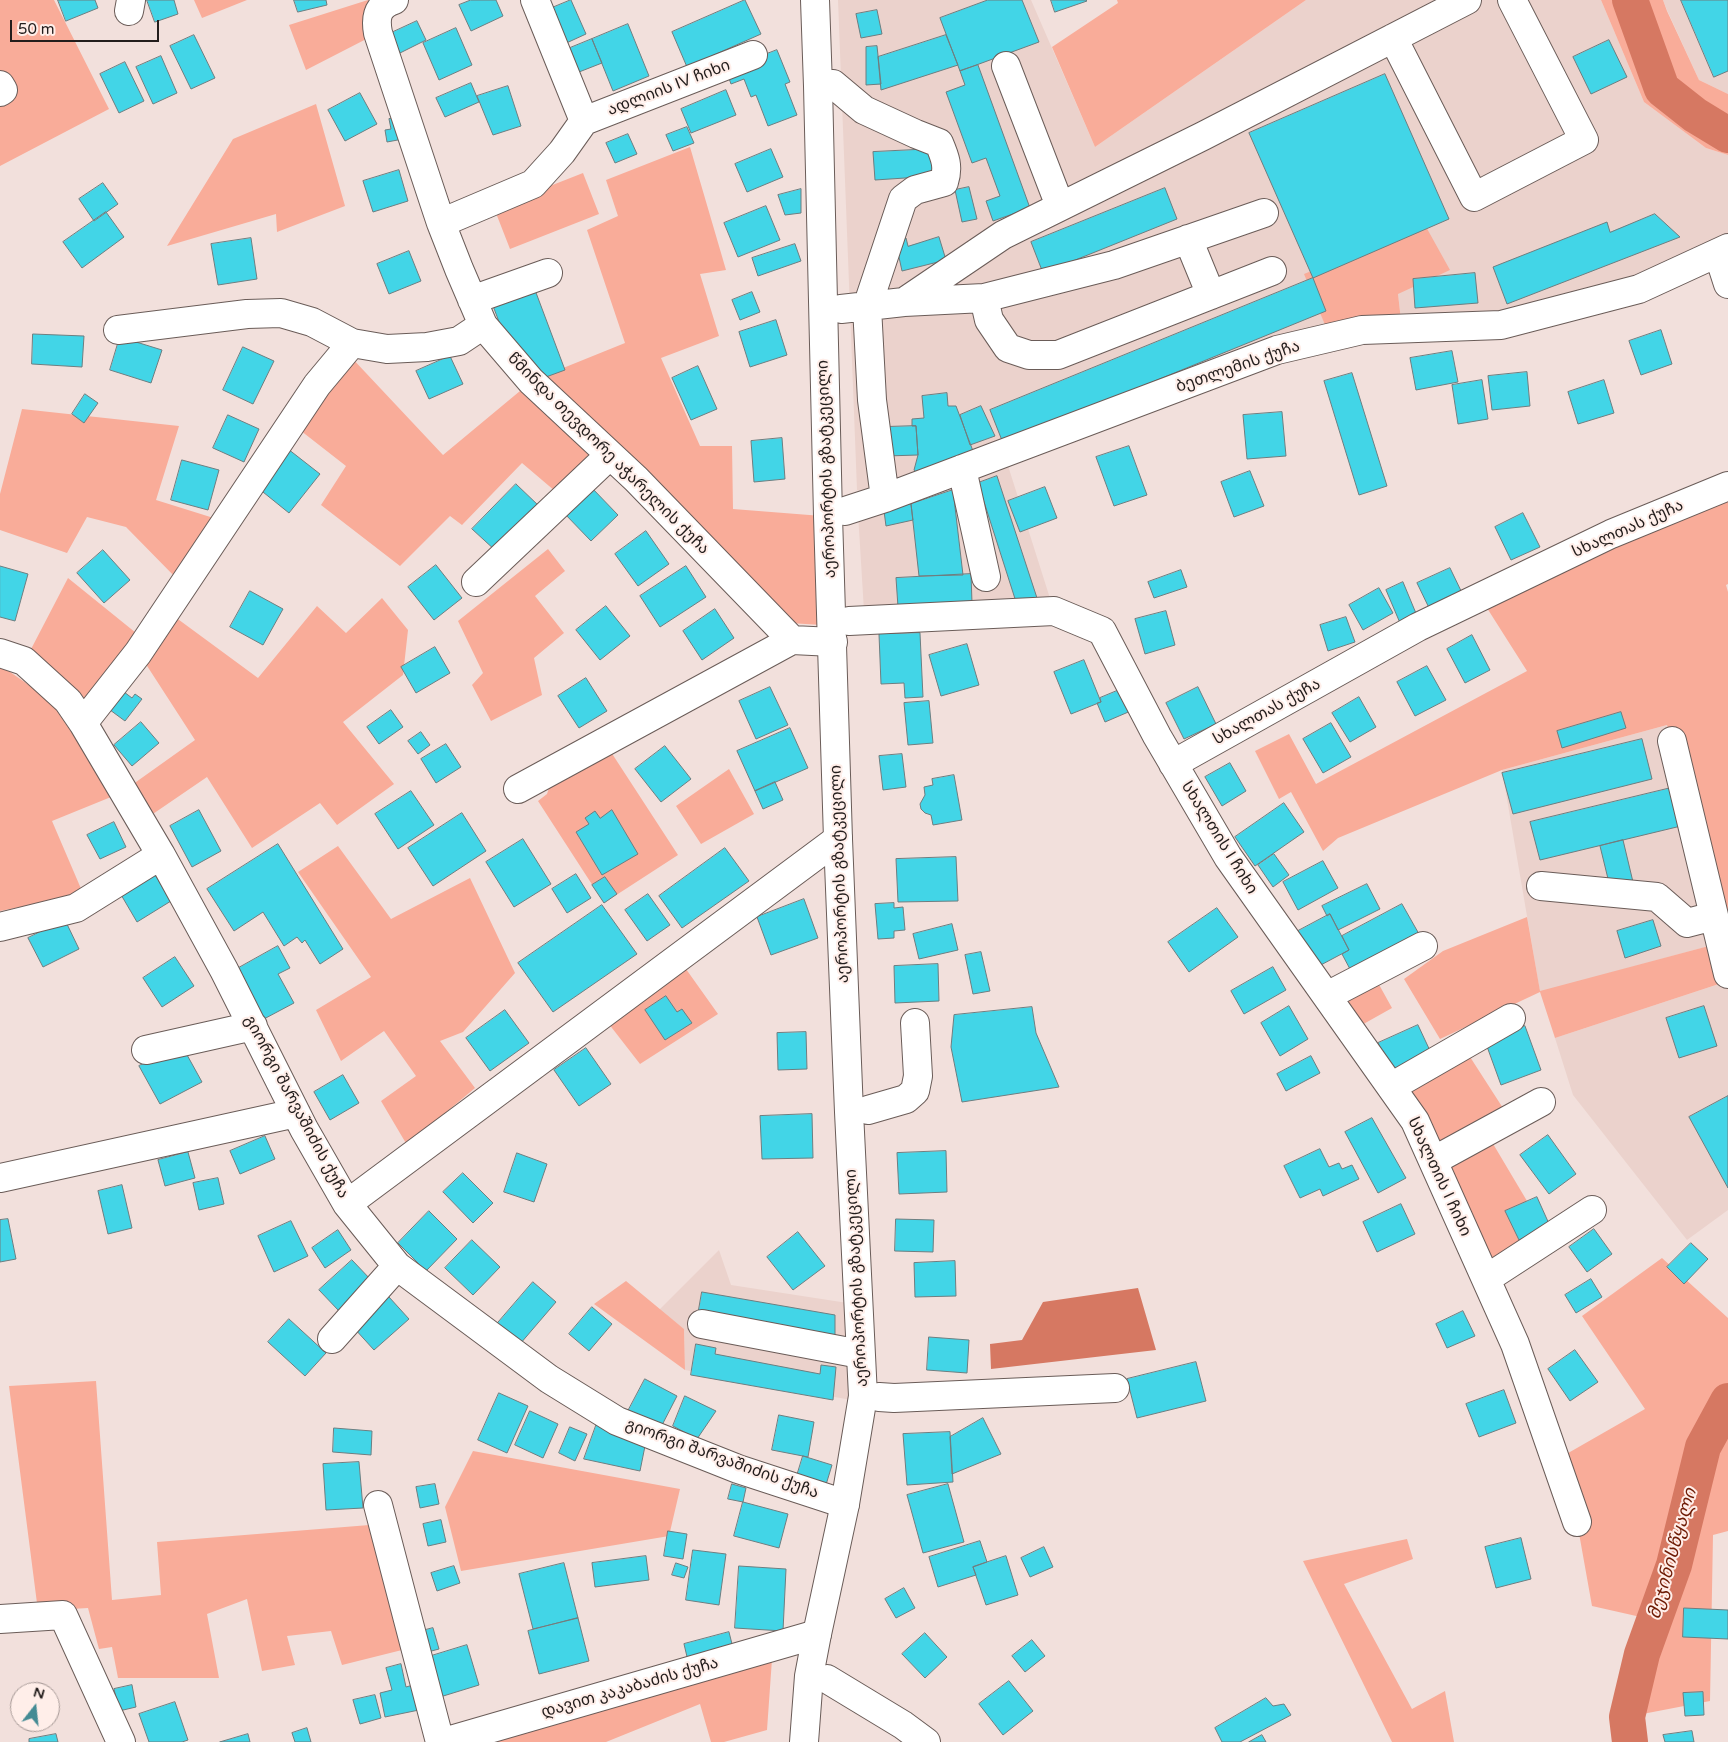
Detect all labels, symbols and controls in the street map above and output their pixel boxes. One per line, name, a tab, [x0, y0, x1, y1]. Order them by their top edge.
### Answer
scale bar	[12, 10, 161, 42]
text: 50 m	[18, 20, 55, 38]
street label: ადლიის IV ჩიხი	[605, 56, 733, 120]
street label: ბეთლემის ქუჩა	[1174, 337, 1302, 397]
street label: წმინდა თევდორე აჭარელის ქუჩა	[503, 349, 713, 559]
street label: აეროპორტის გზატკეცილი	[814, 360, 840, 578]
street label: სხალთას ქუჩა	[1569, 496, 1687, 562]
street label: სხალთას ქუჩა	[1210, 675, 1324, 749]
street label: აეროპორტის გზატკეცილი	[827, 765, 853, 983]
street label: სხალთის I ჩიხი	[1177, 778, 1261, 898]
street label: გიორგი შარვაშიძის ქუჩა	[240, 1012, 352, 1202]
street label: სხალთის I ჩიხი	[1403, 1114, 1475, 1240]
street label: აეროპორტის გზატკეცილი	[842, 1168, 872, 1388]
street label: გიორგი შარვაშიძის ქუჩა	[623, 1415, 821, 1503]
water label: მეჯინისწყალი	[1644, 1486, 1702, 1622]
street label: დავით კაკაბაძის ქუჩა	[539, 1653, 721, 1723]
north arrow	[10, 1682, 60, 1732]
text: N	[31, 1683, 47, 1703]

